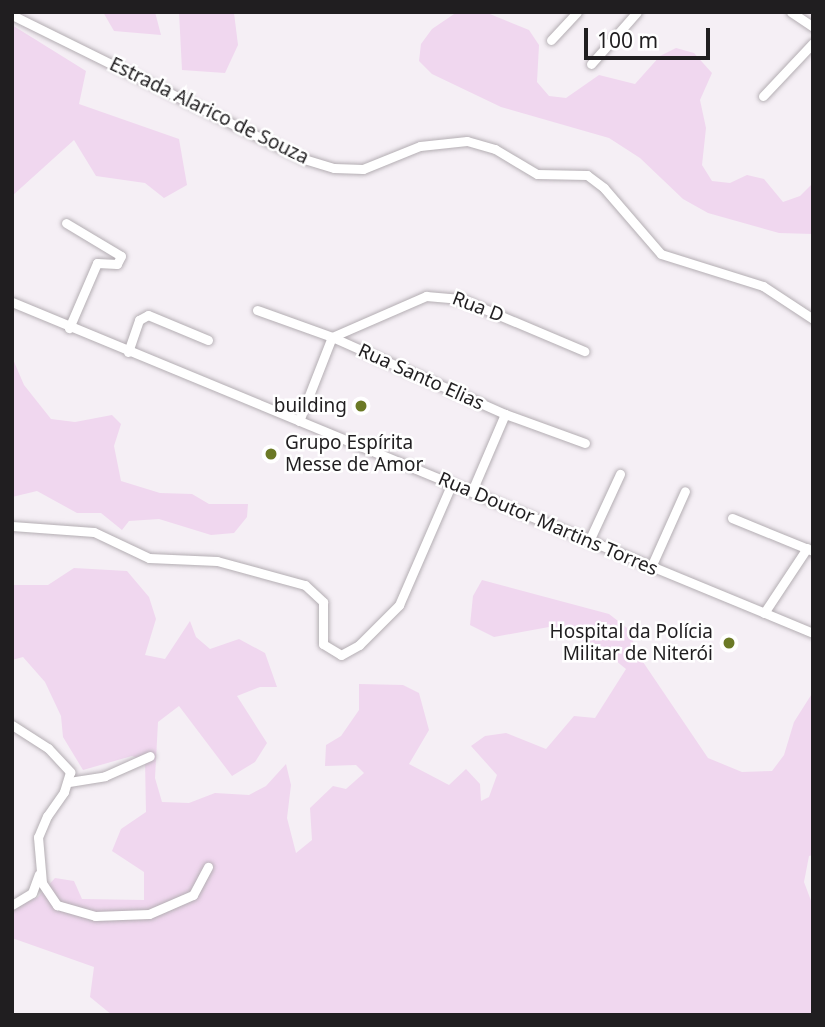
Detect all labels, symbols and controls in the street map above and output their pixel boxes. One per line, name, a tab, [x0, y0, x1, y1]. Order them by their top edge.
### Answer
scale bar	[587, 14, 713, 58]
text: 100 m	[597, 26, 658, 54]
street label: Estrada Alarico de Souza	[106, 53, 312, 169]
street label: Rua D	[449, 287, 507, 327]
street label: Rua Santo Elias	[355, 339, 487, 415]
place label: building	[274, 395, 347, 417]
marker: building	[353, 398, 369, 414]
place label: Grupo Espírita Messe de Amor	[285, 432, 423, 476]
marker: Grupo Espírita Messe de Amor	[263, 446, 279, 462]
street label: Rua Doutor Martins Torres	[435, 467, 661, 581]
place label: Hospital da Polícia Militar de Niterói	[550, 621, 713, 665]
marker: Hospital da Polícia Militar de Niterói	[719, 633, 739, 653]

